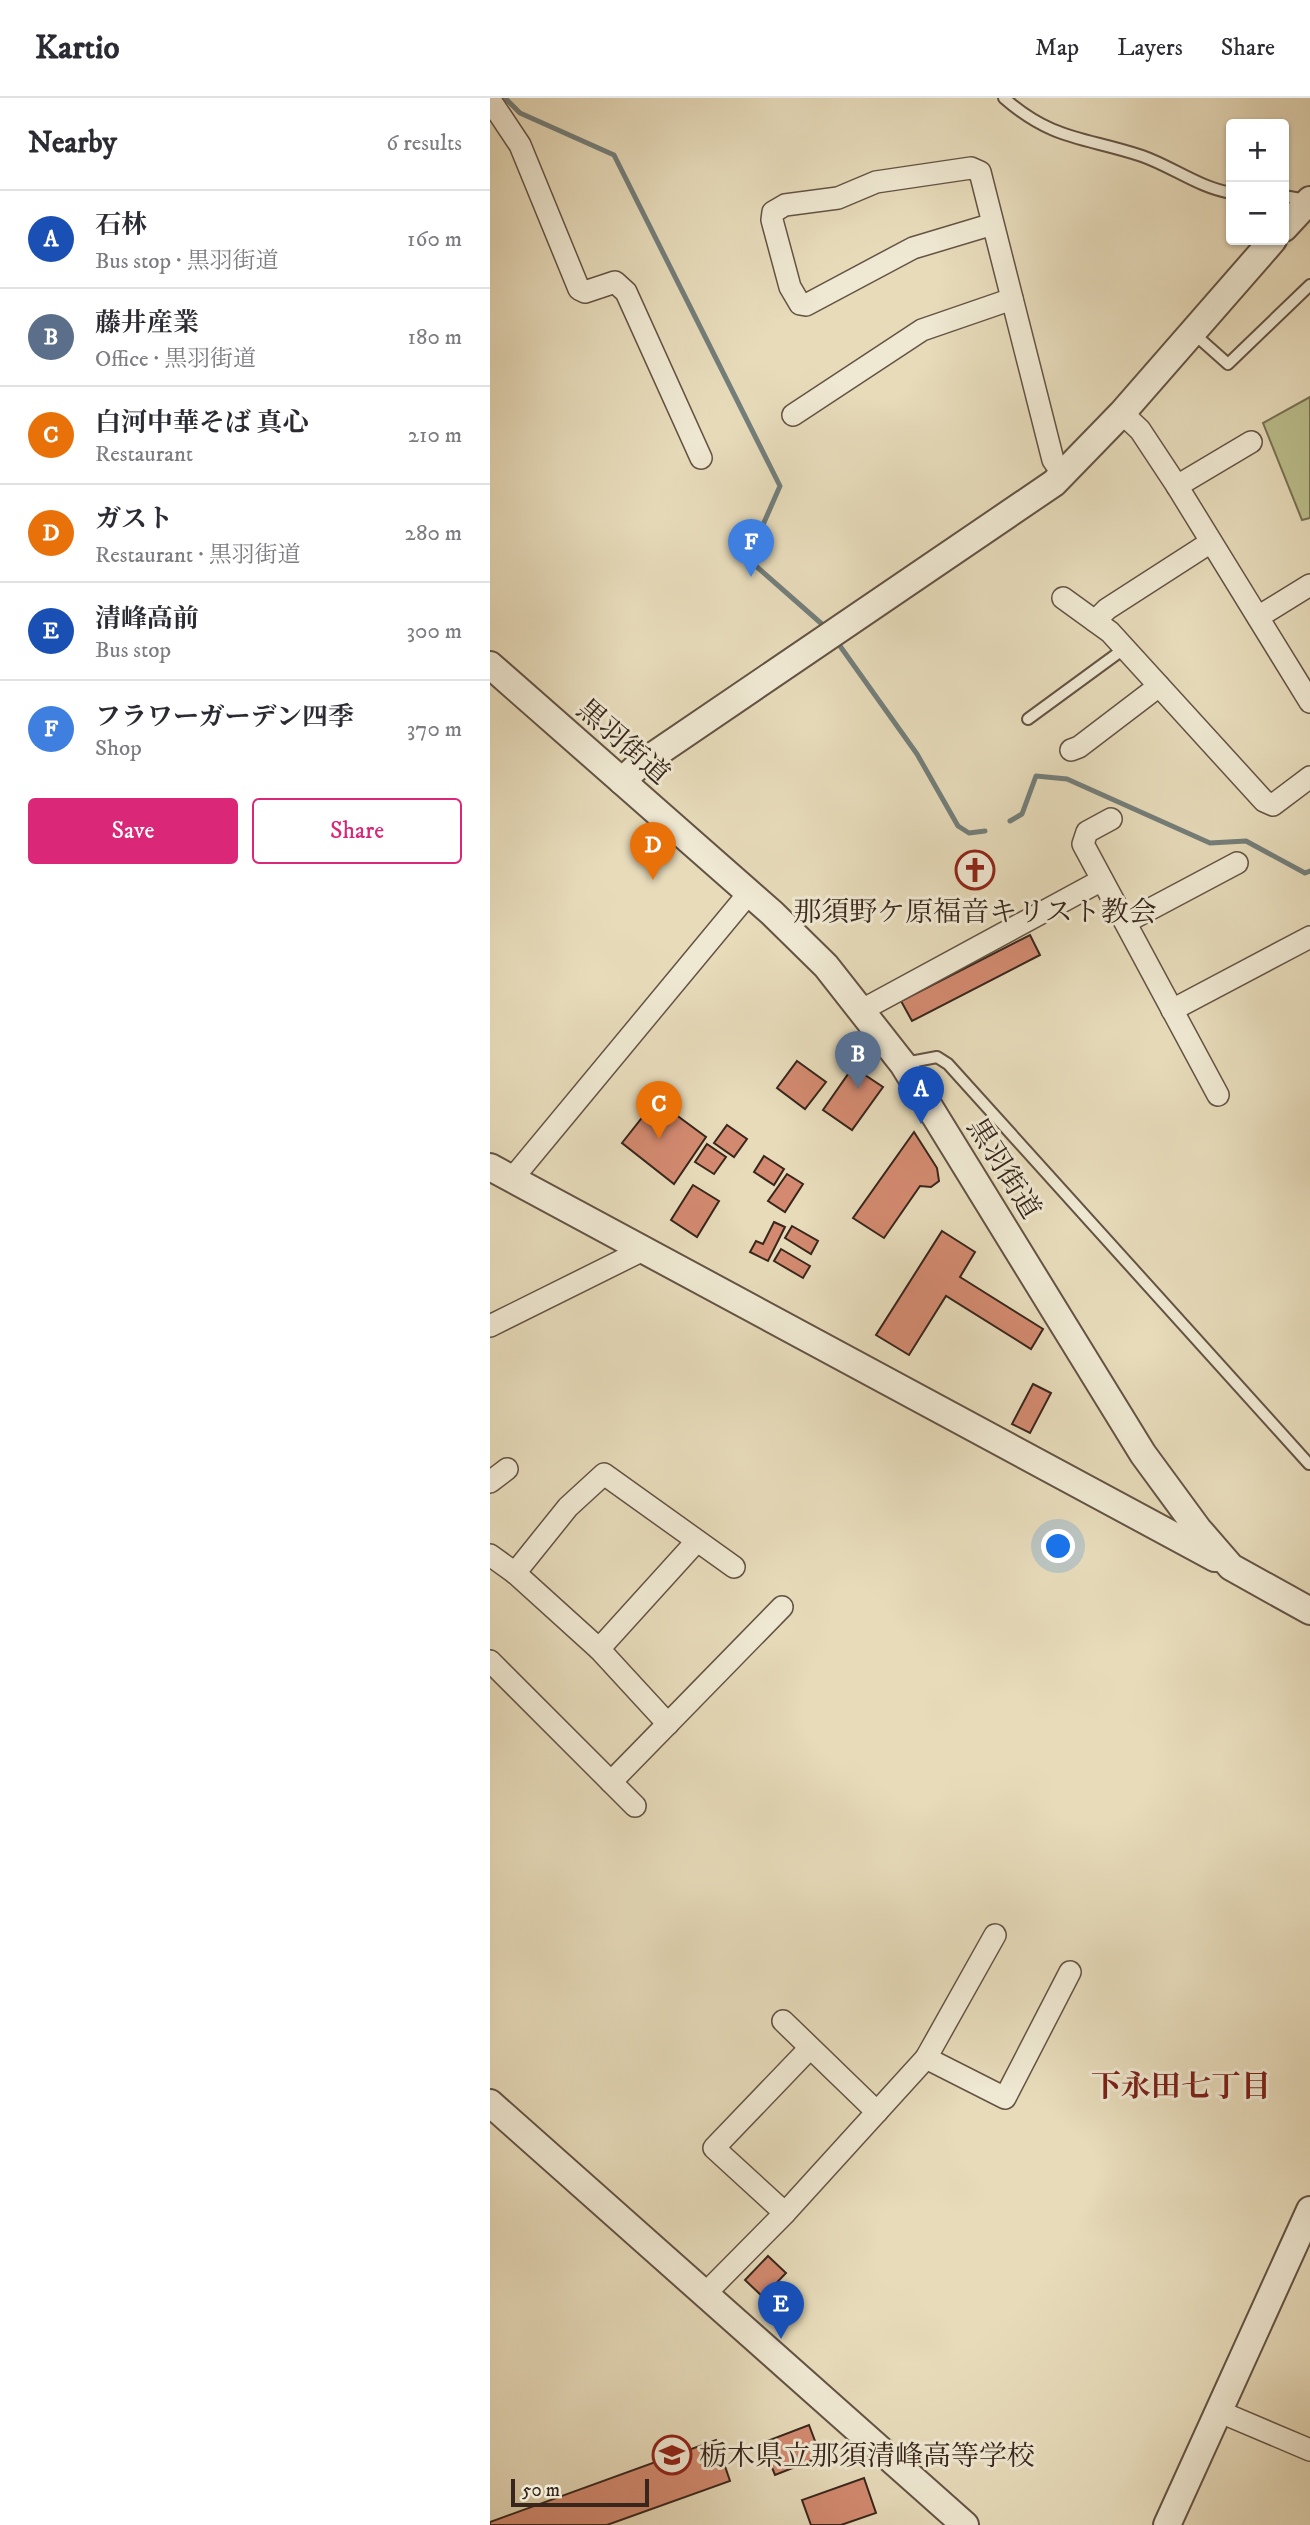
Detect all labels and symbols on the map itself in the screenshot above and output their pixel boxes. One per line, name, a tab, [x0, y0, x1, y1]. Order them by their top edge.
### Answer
pin: F	[728, 519, 774, 577]
street label: 黒羽街道	[569, 692, 677, 792]
pin: D	[630, 822, 676, 880]
church icon: 那須野ケ原福音キリスト教会	[954, 849, 996, 891]
place label: 那須野ケ原福音キリスト教会	[793, 895, 1157, 930]
pin: B	[835, 1031, 881, 1089]
pin: A	[898, 1066, 944, 1124]
pin: C	[636, 1081, 682, 1139]
street label: 黒羽街道	[959, 1112, 1048, 1226]
your location	[1041, 1529, 1075, 1563]
district label: 下永田七丁目	[1091, 2069, 1271, 2106]
pin: E	[758, 2281, 804, 2339]
school or university icon: 栃木県立那須清峰高等学校	[651, 2434, 693, 2476]
place label: 栃木県立那須清峰高等学校	[699, 2439, 1035, 2474]
scale bar	[511, 2476, 649, 2508]

